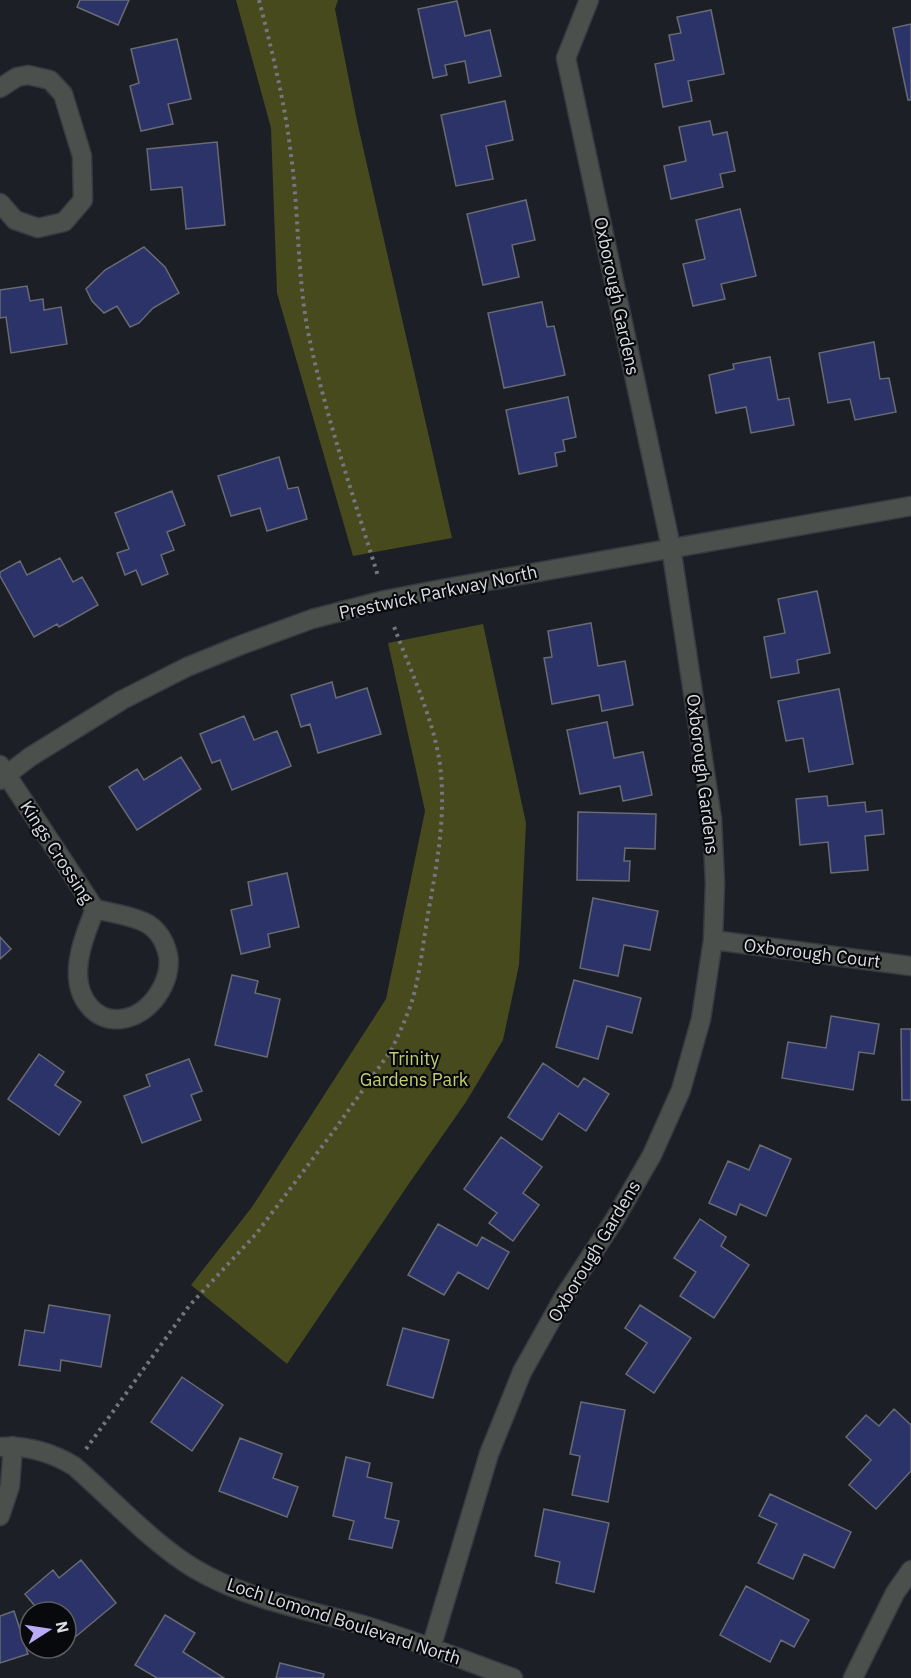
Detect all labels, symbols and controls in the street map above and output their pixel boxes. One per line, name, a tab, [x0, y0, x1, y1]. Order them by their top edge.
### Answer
street label: Oxborough Gardens	[589, 215, 645, 377]
street label: Prestwick Parkway North	[337, 560, 539, 624]
street label: Oxborough Gardens	[682, 693, 724, 855]
street label: Kings Crossing	[15, 796, 99, 908]
street label: Oxborough Court	[742, 933, 882, 973]
park label: Trinity Gardens Park	[360, 1047, 469, 1091]
street label: Oxborough Gardens	[543, 1176, 645, 1326]
street label: Loch Lomond Boulevard North	[224, 1572, 464, 1670]
north arrow	[18, 1600, 78, 1660]
text: N	[52, 1619, 74, 1635]

